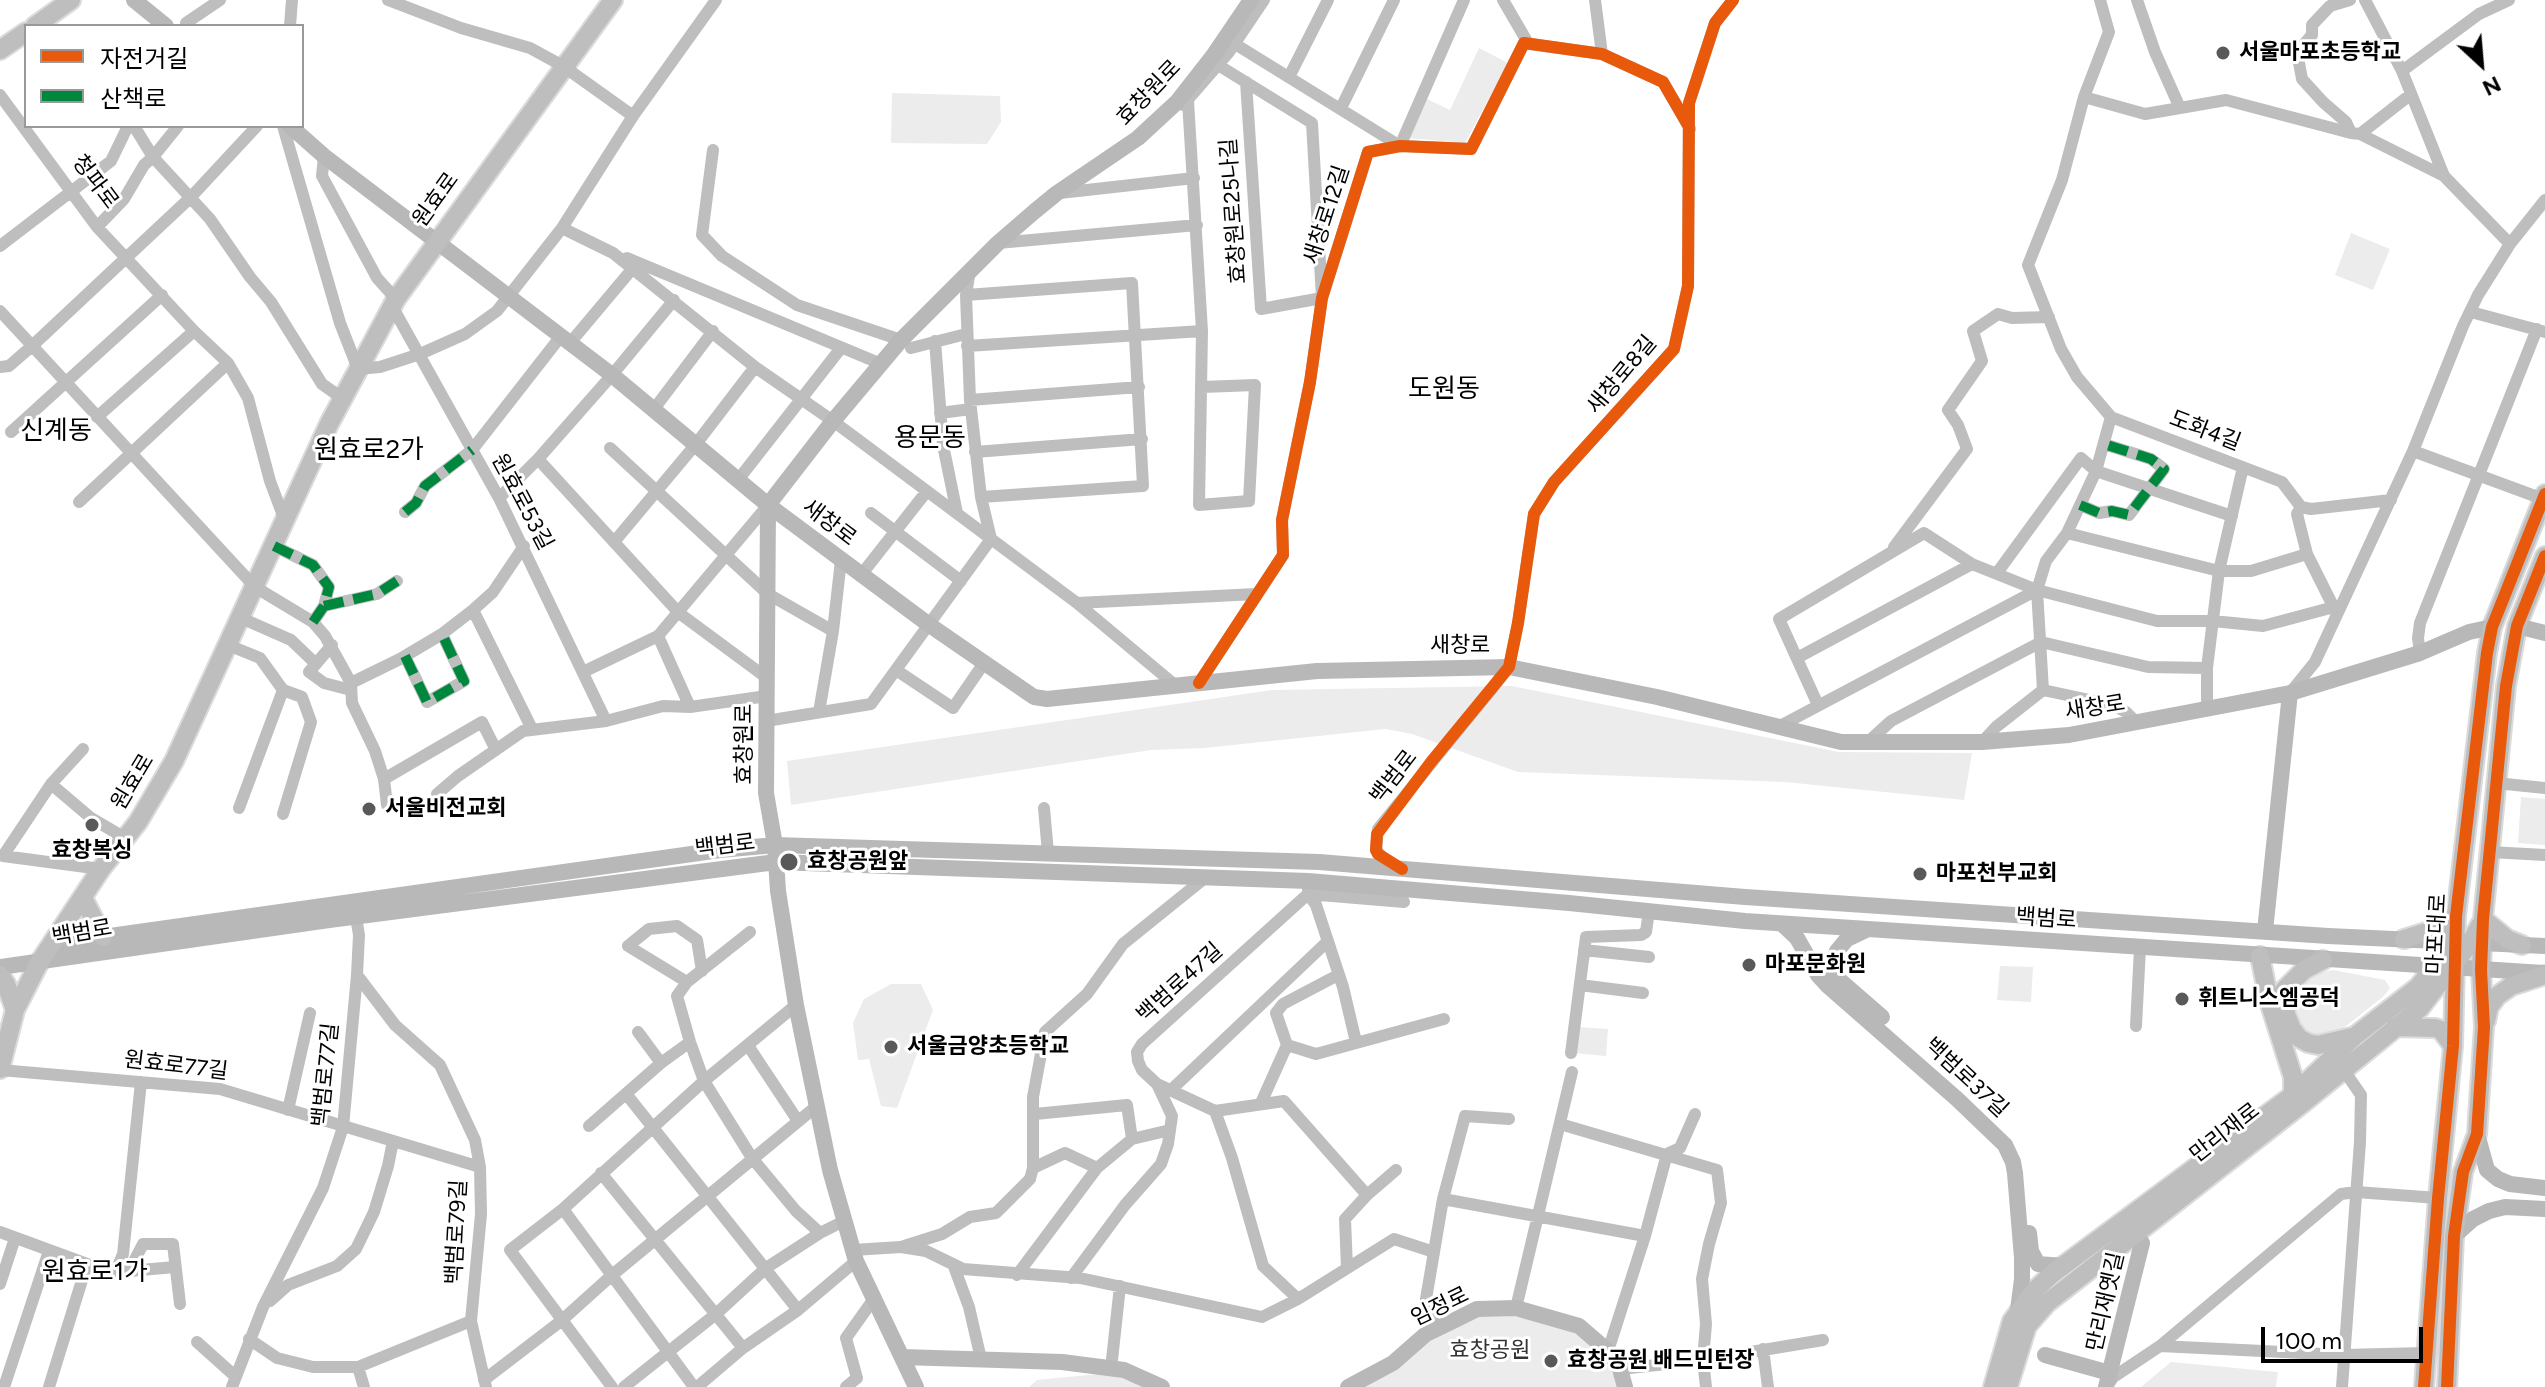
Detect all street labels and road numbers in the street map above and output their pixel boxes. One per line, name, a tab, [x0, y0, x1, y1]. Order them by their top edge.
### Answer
street label: 효창원로	[1111, 55, 1187, 131]
street label: 효창원로25나길	[1216, 137, 1252, 285]
street label: 청파로	[66, 150, 124, 214]
street label: 새창로12길	[1299, 162, 1355, 268]
street label: 원효로	[407, 168, 465, 232]
street label: 새창로8길	[1582, 330, 1662, 420]
street label: 도화4길	[2166, 405, 2244, 457]
street label: 원효로53길	[486, 449, 558, 555]
street label: 새창로	[797, 494, 861, 552]
street label: 새창로	[1430, 633, 1490, 659]
street label: 새창로	[2063, 690, 2127, 726]
street label: 효창원로	[732, 704, 758, 784]
street label: 백범로	[1365, 745, 1423, 809]
street label: 원효로	[106, 749, 160, 815]
street label: 백범로	[693, 829, 757, 863]
street label: 마포대로	[2422, 893, 2452, 975]
street label: 백범로	[2015, 904, 2077, 934]
street label: 백범로	[50, 915, 114, 951]
street label: 백범로47길	[1132, 938, 1228, 1028]
street label: 백범로77길	[307, 1022, 345, 1128]
street label: 백범로37길	[1919, 1033, 2013, 1123]
street label: 원효로77길	[122, 1047, 230, 1085]
street label: 만리재로	[2185, 1098, 2265, 1168]
street label: 백범로79길	[441, 1179, 473, 1285]
street label: 만리재옛길	[2082, 1250, 2130, 1354]
street label: 임정로	[1407, 1282, 1473, 1332]

